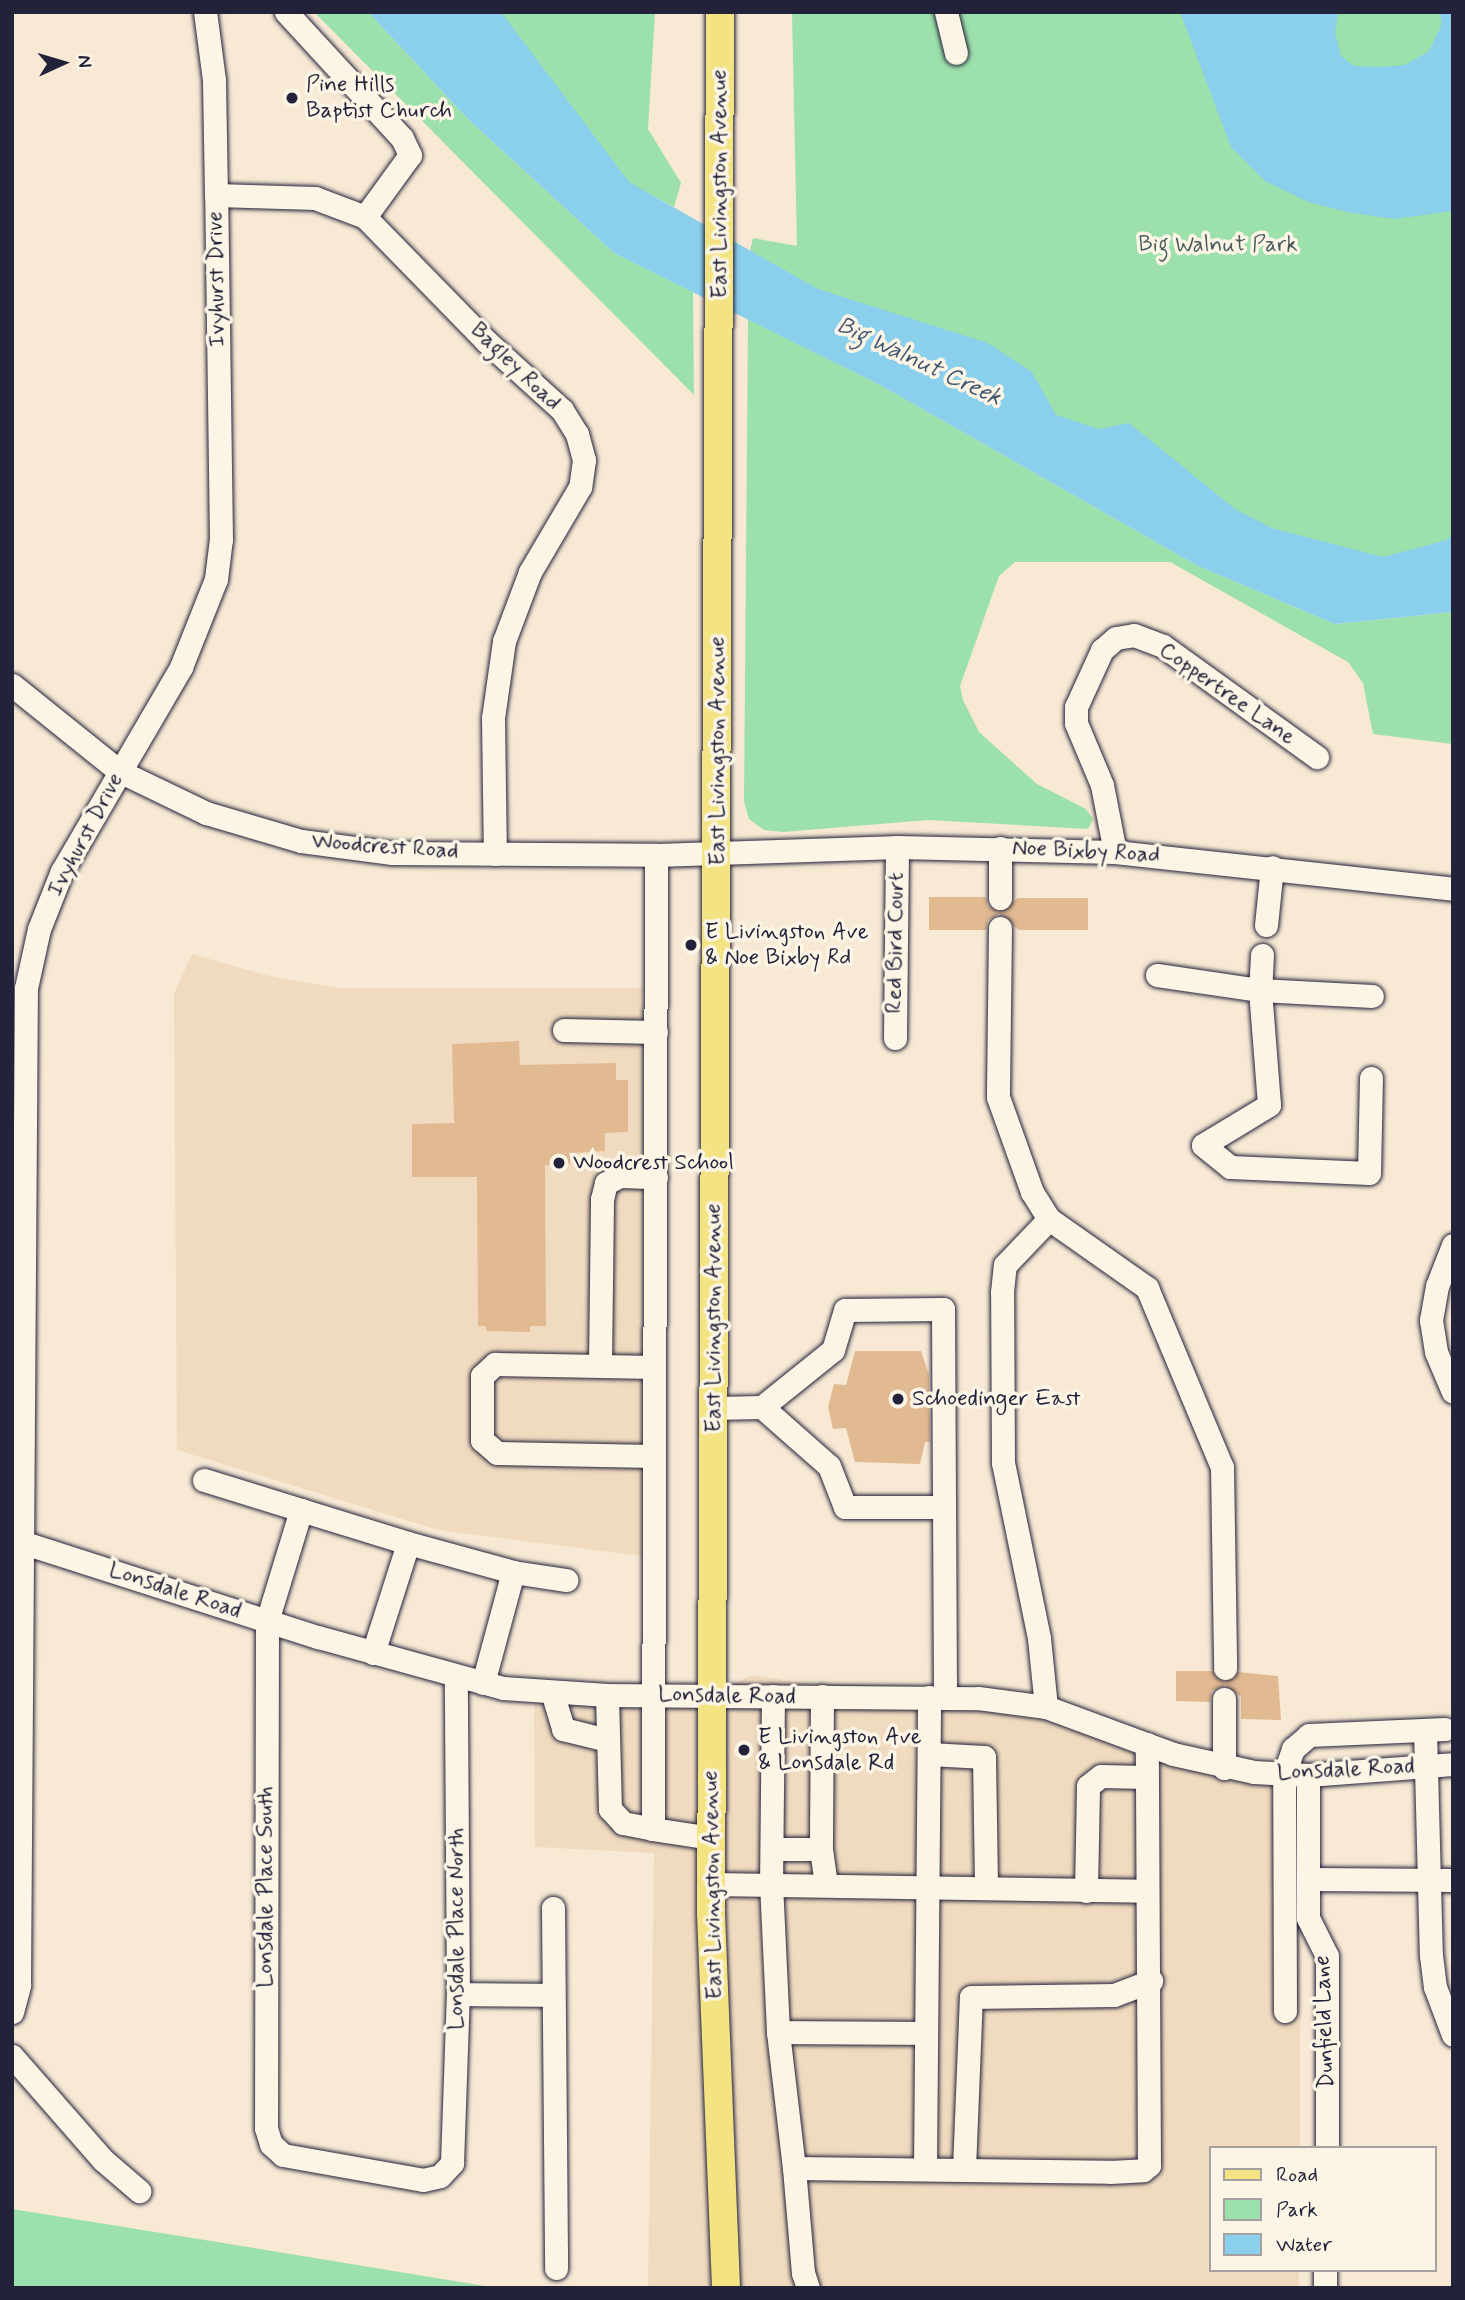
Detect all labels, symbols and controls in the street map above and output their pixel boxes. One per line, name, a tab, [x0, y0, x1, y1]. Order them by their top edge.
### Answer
north arrow	[28, 28, 98, 98]
text: N	[72, 54, 97, 69]
place label: Pine Hills Baptist Church	[306, 71, 452, 125]
street label: East Livingston Avenue	[706, 71, 734, 297]
marker: Pine Hills Baptist Church	[284, 90, 300, 106]
street label: Ivyhurst Drive	[202, 211, 232, 347]
park label: Big Walnut Park	[1135, 231, 1301, 259]
water label: Big Walnut Creek	[829, 310, 1009, 414]
street label: Bagley Road	[464, 317, 566, 417]
street label: Coppertree Lane	[1153, 637, 1301, 751]
street label: East Livingston Avenue	[704, 638, 732, 864]
street label: Ivyhurst Drive	[42, 768, 130, 902]
street label: Woodcrest Road	[311, 828, 459, 866]
street label: Noe Bixby Road	[1011, 834, 1161, 870]
street label: Red Bird Court	[881, 870, 911, 1016]
place label: E Livingston Ave & Noe Bixby Rd	[705, 918, 867, 972]
marker: E Livingston Ave & Noe Bixby Rd	[683, 937, 699, 953]
place label: Woodcrest School	[573, 1149, 734, 1177]
marker: Woodcrest School	[551, 1155, 567, 1171]
street label: East Livingston Avenue	[700, 1205, 728, 1431]
place label: Schoedinger East	[912, 1385, 1075, 1413]
marker: Schoedinger East	[890, 1391, 906, 1407]
street label: Lonsdale Road	[106, 1557, 244, 1625]
street label: Lonsdale Road	[659, 1681, 795, 1711]
place label: E Livingston Ave & Lonsdale Rd	[758, 1723, 920, 1777]
marker: E Livingston Ave & Lonsdale Rd	[736, 1742, 752, 1758]
street label: Lonsdale Road	[1277, 1753, 1415, 1787]
street label: East Livingston Avenue	[697, 1772, 729, 1998]
street label: Lonsdale Place South	[252, 1788, 280, 1986]
street label: Lonsdale Place North	[443, 1829, 471, 2029]
street label: Dunfield Lane	[1309, 1954, 1341, 2090]
legend	[1210, 2146, 1437, 2272]
text: Road	[1276, 2161, 1318, 2189]
text: Park	[1276, 2196, 1318, 2224]
text: Water	[1276, 2231, 1332, 2259]

